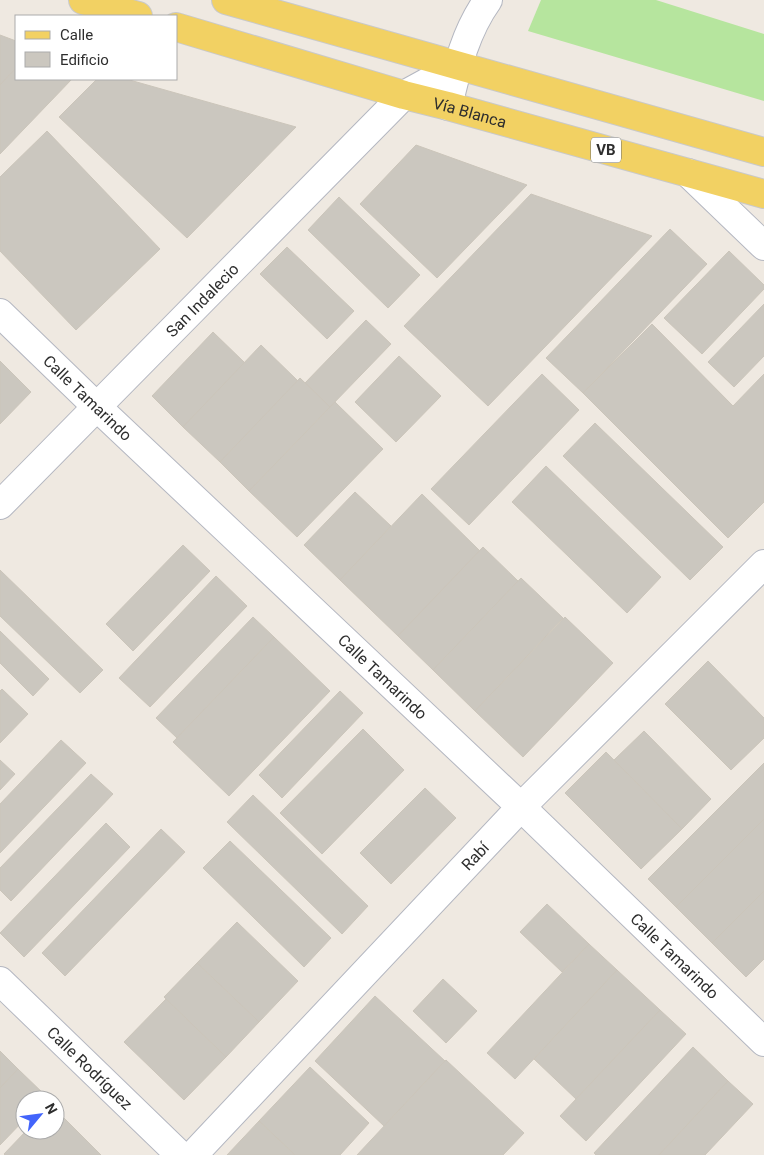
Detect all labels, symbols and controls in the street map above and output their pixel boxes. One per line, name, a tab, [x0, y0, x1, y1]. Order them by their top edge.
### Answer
legend	[15, 15, 178, 80]
text: Calle	[60, 26, 93, 44]
text: Edificio	[60, 51, 109, 69]
street label: Vía Blanca	[431, 93, 509, 131]
road number: VB	[591, 138, 621, 162]
street label: San Indalecio	[162, 259, 242, 341]
street label: Calle Tamarindo	[40, 351, 136, 445]
street label: Calle Tamarindo	[334, 630, 431, 723]
street label: Rabí	[457, 837, 493, 874]
street label: Calle Tamarindo	[627, 909, 723, 1003]
street label: Calle Rodríguez	[43, 1022, 136, 1113]
north arrow	[15, 1090, 65, 1140]
text: N	[42, 1100, 61, 1117]

